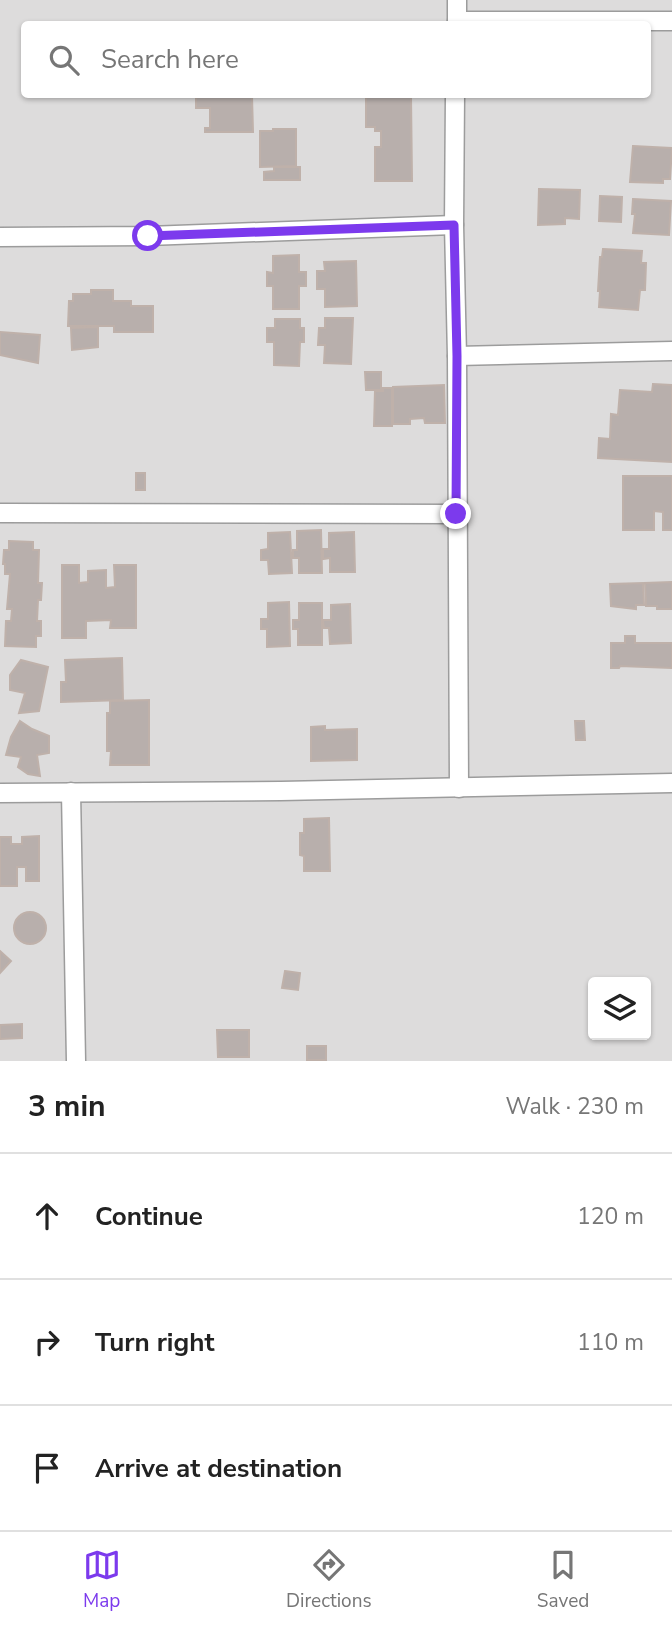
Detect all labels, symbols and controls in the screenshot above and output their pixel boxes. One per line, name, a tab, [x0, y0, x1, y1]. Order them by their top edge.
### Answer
search box	[21, 21, 651, 98]
icon: search	[45, 41, 83, 79]
text: Search here	[101, 42, 239, 77]
route start	[132, 220, 163, 251]
route end	[440, 498, 471, 529]
map controls	[588, 977, 651, 1040]
button: layers	[588, 977, 651, 1040]
text: 3 min	[28, 1086, 106, 1127]
text: Walk · 230 m	[505, 1091, 644, 1122]
icon: ahead	[28, 1197, 66, 1235]
text: Continue	[95, 1199, 203, 1234]
text: 120 m	[577, 1201, 644, 1232]
icon: right	[28, 1323, 66, 1361]
text: Turn right	[95, 1325, 214, 1360]
text: 110 m	[577, 1327, 644, 1358]
icon: arrive	[28, 1449, 66, 1487]
text: Arrive at destination	[95, 1451, 342, 1486]
tab: Map	[83, 1546, 121, 1614]
tab: Directions	[286, 1546, 372, 1614]
tab: Saved	[537, 1546, 589, 1614]

